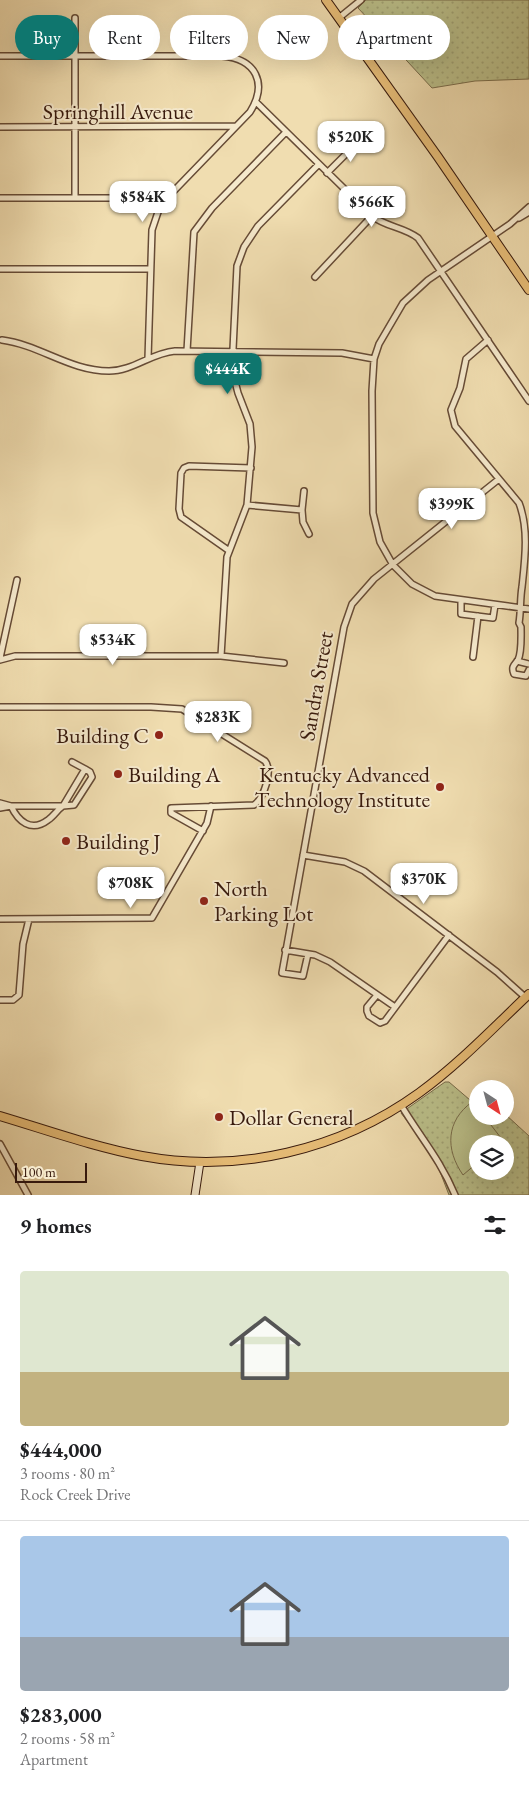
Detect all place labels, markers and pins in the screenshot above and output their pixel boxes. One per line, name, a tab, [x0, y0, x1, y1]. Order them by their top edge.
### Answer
pin: $520K	[316, 120, 386, 163]
pin: $584K	[108, 180, 178, 223]
pin: $566K	[337, 186, 407, 228]
pin: $444K	[193, 352, 263, 395]
pin: $399K	[417, 488, 487, 530]
pin: $534K	[78, 624, 148, 666]
pin: $283K	[183, 700, 253, 743]
place label: Building C	[56, 721, 149, 750]
marker: Building C	[153, 729, 165, 741]
place label: Building A	[128, 760, 221, 789]
place label: Kentucky Advanced Technology Institute	[254, 760, 431, 814]
marker: Building A	[112, 768, 124, 780]
marker: Kentucky Advanced Technology Institute	[434, 781, 446, 793]
place label: Building J	[76, 827, 161, 856]
marker: Building J	[60, 835, 72, 847]
pin: $370K	[389, 862, 459, 905]
pin: $708K	[96, 866, 166, 909]
place label: North Parking Lot	[214, 874, 313, 928]
marker: North Parking Lot	[198, 895, 210, 907]
place label: Dollar General	[229, 1103, 353, 1132]
marker: Dollar General	[213, 1111, 225, 1123]

